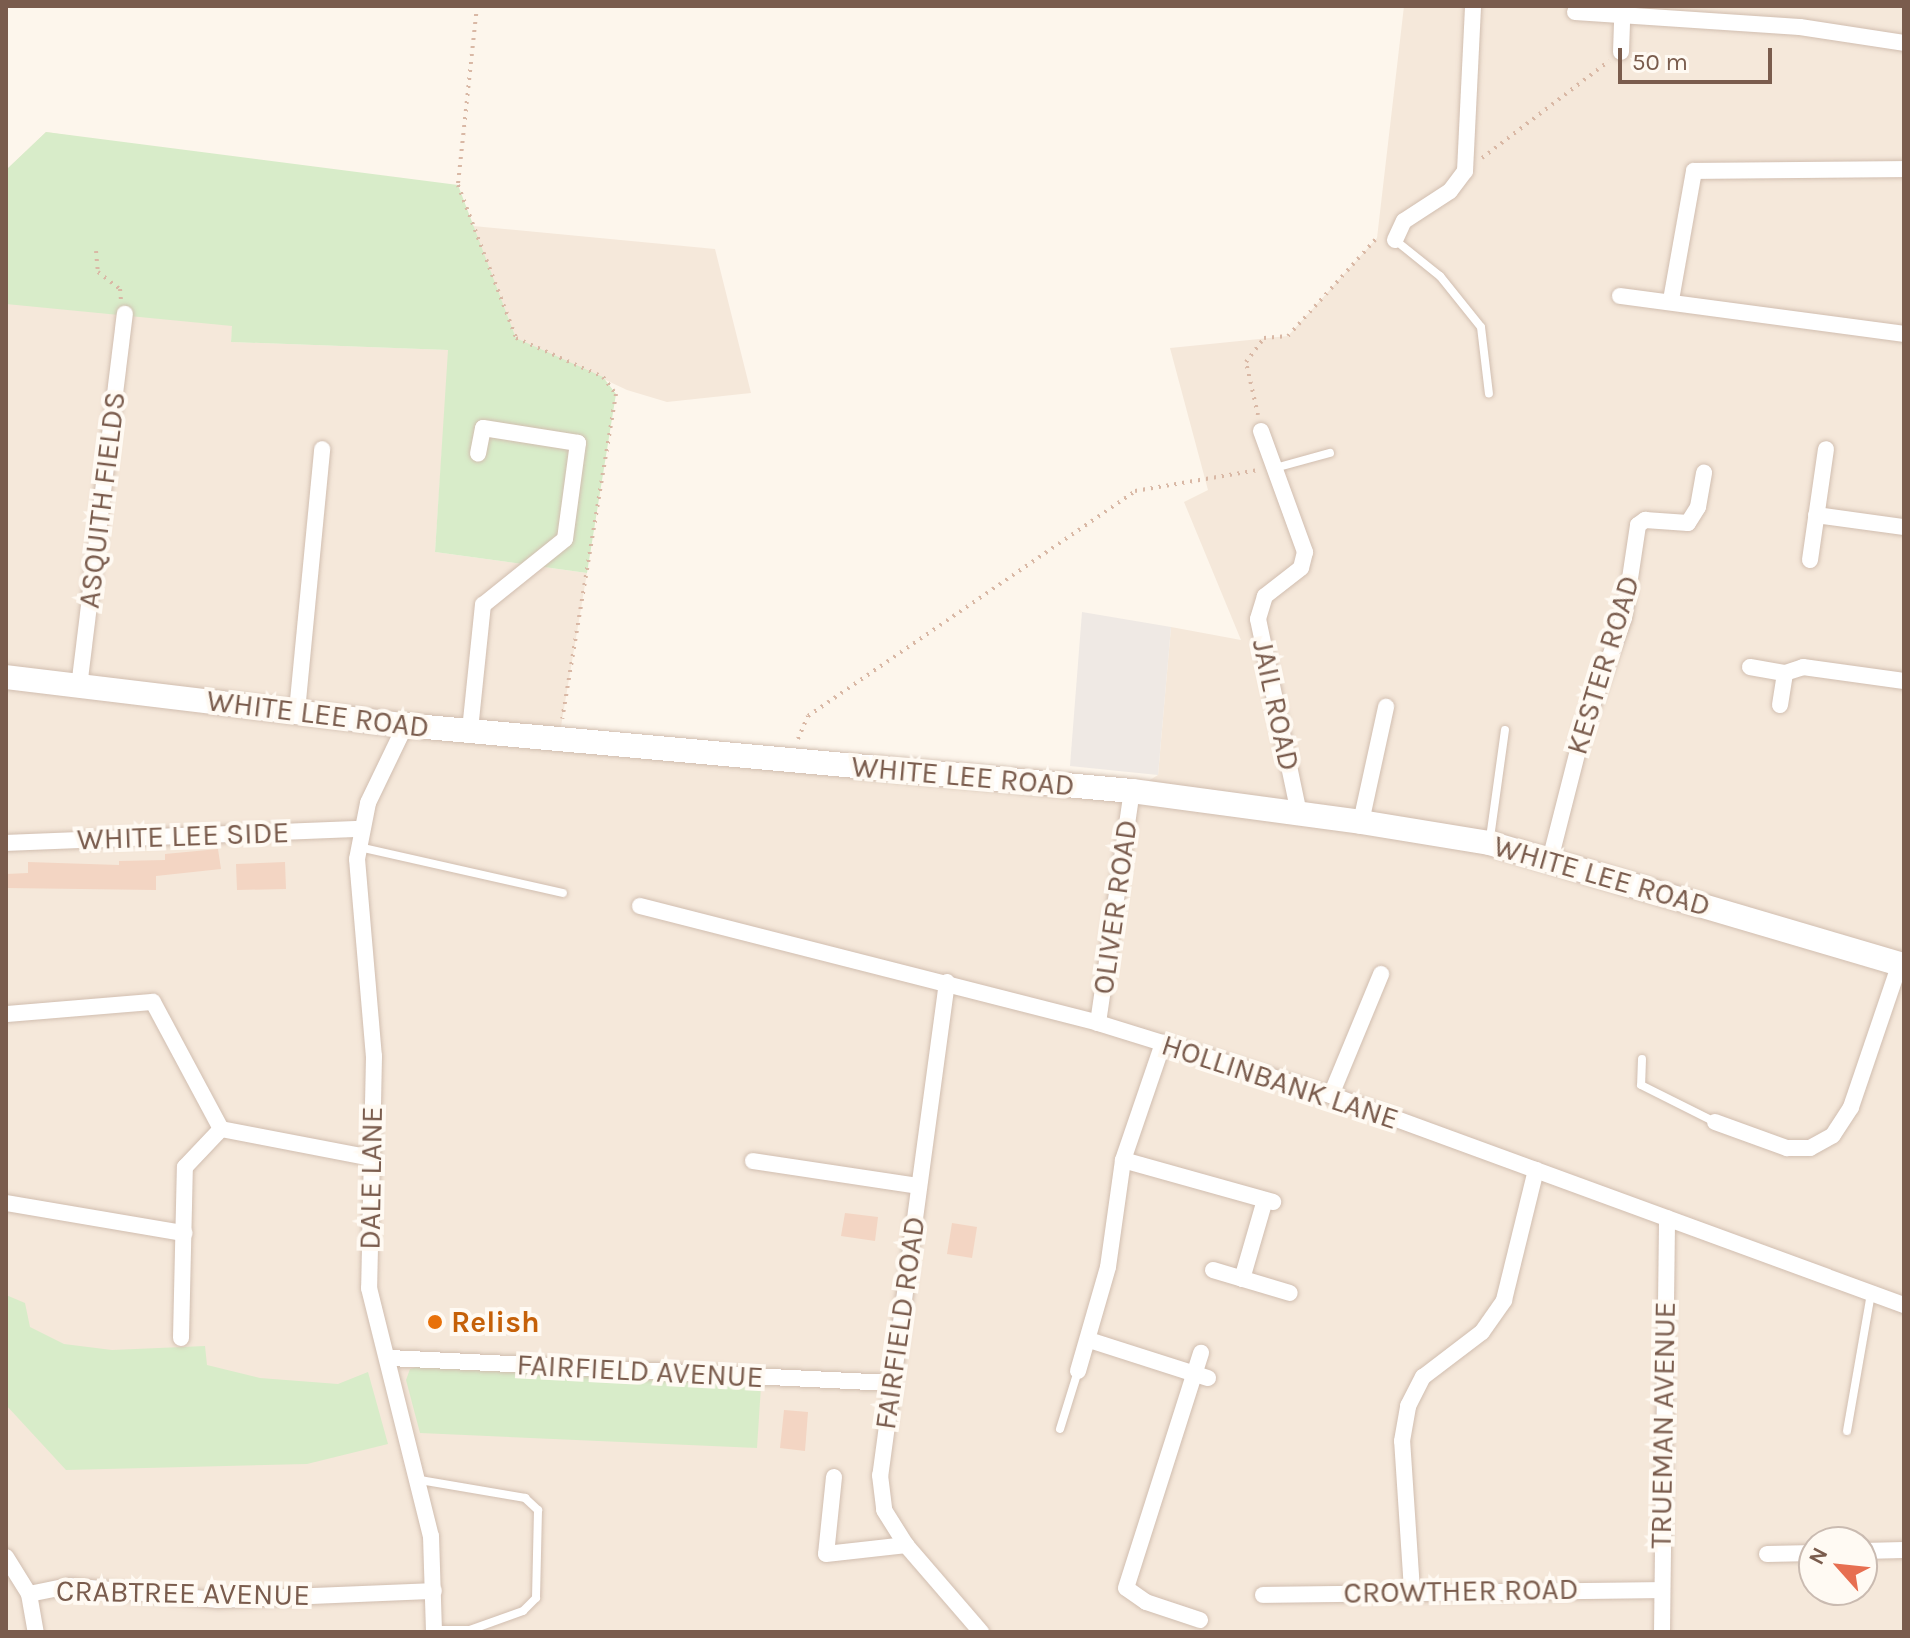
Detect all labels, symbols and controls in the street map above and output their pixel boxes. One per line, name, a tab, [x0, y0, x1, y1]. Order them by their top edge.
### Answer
scale bar	[1622, 32, 1776, 82]
text: 50 m	[1632, 48, 1688, 76]
street label: ASQUITH FIELDS	[71, 390, 133, 610]
street label: KESTER ROAD	[1559, 571, 1647, 759]
street label: JAIL ROAD	[1244, 636, 1308, 774]
street label: WHITE LEE ROAD	[205, 682, 431, 746]
street label: WHITE LEE ROAD	[850, 748, 1076, 804]
street label: WHITE LEE SIDE	[76, 814, 290, 858]
street label: OLIVER ROAD	[1085, 817, 1145, 997]
street label: WHITE LEE ROAD	[1489, 828, 1715, 924]
street label: HOLLINBANK LANE	[1157, 1027, 1403, 1137]
street label: DALE LANE	[352, 1106, 390, 1250]
street label: FAIRFIELD ROAD	[867, 1214, 933, 1432]
street label: TRUEMAN AVENUE	[1643, 1301, 1683, 1549]
place label: Relish	[451, 1304, 540, 1340]
marker: Relish	[426, 1313, 444, 1331]
street label: FAIRFIELD AVENUE	[516, 1347, 764, 1395]
north arrow	[1798, 1526, 1878, 1606]
text: N	[1803, 1543, 1834, 1569]
street label: CROWTHER ROAD	[1343, 1571, 1579, 1611]
street label: CRABTREE AVENUE	[56, 1573, 310, 1613]

